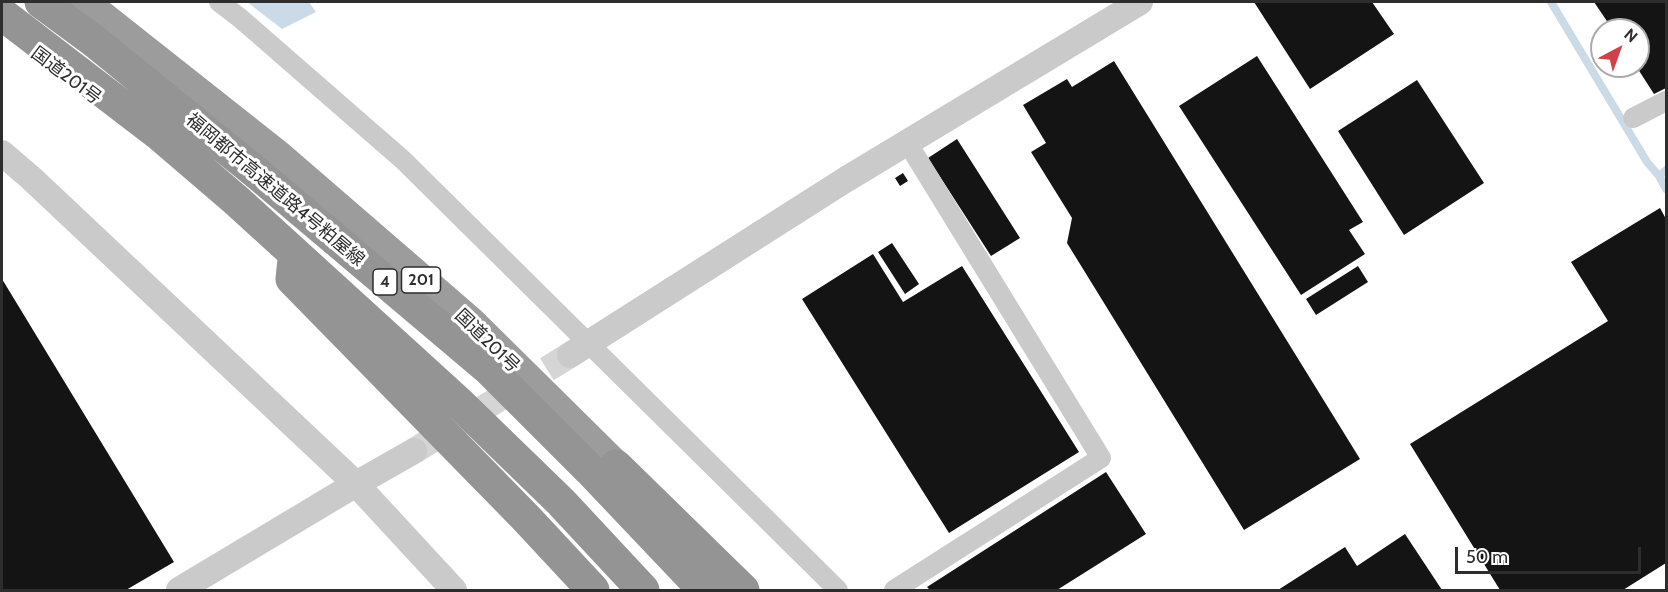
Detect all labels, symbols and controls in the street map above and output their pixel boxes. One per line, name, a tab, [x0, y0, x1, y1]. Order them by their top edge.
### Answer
north arrow	[1590, 18, 1650, 78]
text: N	[1620, 25, 1641, 46]
street label: 国道201号	[27, 43, 105, 109]
street label: 福岡都市高速道路4号粕屋線	[181, 109, 369, 271]
road number: 201	[402, 267, 440, 293]
road number: 4	[373, 269, 397, 295]
street label: 国道201号	[450, 305, 524, 377]
scale bar	[1458, 535, 1644, 573]
text: 50 m	[1466, 546, 1508, 568]

